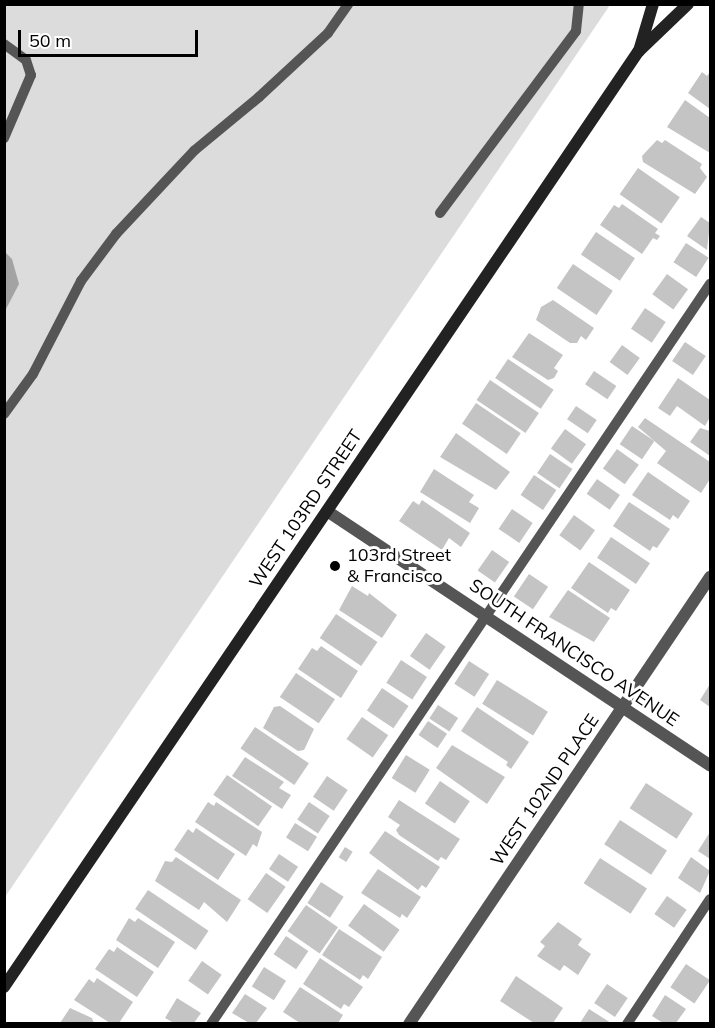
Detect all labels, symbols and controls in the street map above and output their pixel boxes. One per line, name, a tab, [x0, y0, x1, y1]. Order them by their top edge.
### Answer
scale bar	[21, 18, 201, 56]
text: 50 m	[29, 29, 71, 52]
street label: WEST 103RD STREET	[245, 426, 367, 592]
place label: 103rd Street & Francisco	[347, 545, 451, 588]
marker: 103rd Street & Francisco	[328, 559, 342, 573]
street label: SOUTH FRANCISCO AVENUE	[465, 575, 683, 731]
street label: WEST 102ND PLACE	[486, 710, 604, 870]

